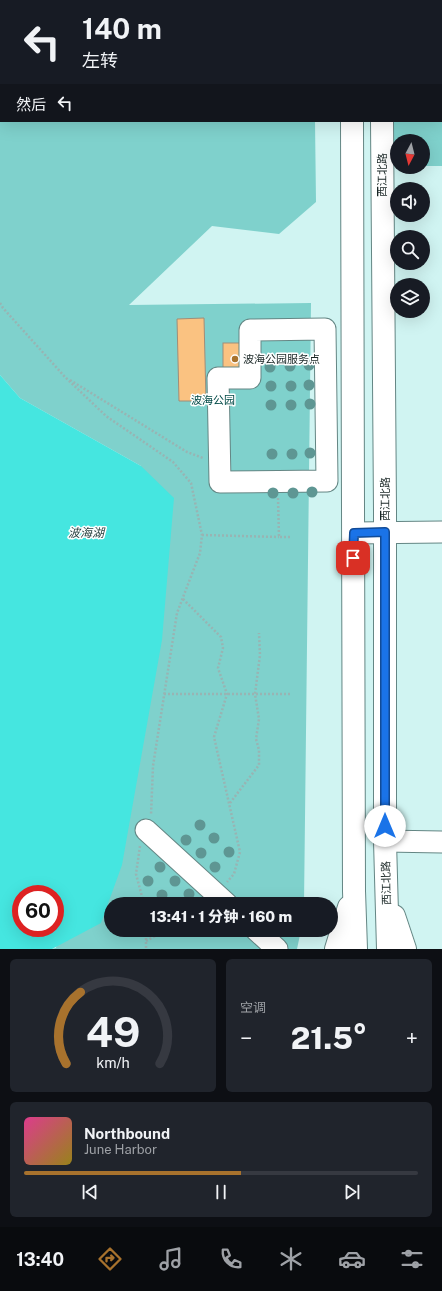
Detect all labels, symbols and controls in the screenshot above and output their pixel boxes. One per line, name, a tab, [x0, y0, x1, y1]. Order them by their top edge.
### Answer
text: 140 m	[82, 12, 162, 45]
icon: left	[16, 16, 68, 68]
text: 左转	[82, 50, 118, 71]
icon: left	[54, 92, 76, 114]
text: 然后	[16, 96, 46, 113]
north arrow	[390, 134, 430, 174]
map controls	[390, 134, 430, 318]
street label: 西江北路	[376, 153, 388, 197]
button: sound	[390, 182, 430, 222]
button: search	[390, 230, 430, 270]
button: layers	[390, 278, 430, 318]
place label: 波海公园服务点	[243, 353, 320, 365]
marker: 波海公园服务点	[230, 354, 240, 364]
park label: 波海公园	[191, 394, 235, 406]
street label: 西江北路	[379, 477, 391, 521]
water label: 波海湖	[68, 526, 106, 540]
pin	[336, 541, 370, 575]
icon: arrive	[342, 547, 364, 569]
position arrow	[364, 805, 406, 847]
street label: 西江北路	[380, 861, 392, 905]
speed limit sign: 60	[12, 885, 64, 937]
text: 13:41 · 1 分钟 · 160 m	[150, 908, 292, 925]
text: 空调	[240, 1000, 266, 1015]
text: 49	[86, 1006, 140, 1055]
text: 21.5°	[291, 1020, 367, 1056]
text: −	[240, 1025, 252, 1051]
text: +	[406, 1025, 418, 1051]
text: km/h	[96, 1053, 130, 1070]
text: Northbound	[84, 1125, 170, 1142]
text: June Harbor	[84, 1142, 157, 1157]
icon: previous	[79, 1181, 101, 1203]
icon: pause	[210, 1181, 232, 1203]
icon: next	[341, 1181, 363, 1203]
icon: directions	[96, 1245, 124, 1273]
icon: music	[157, 1245, 185, 1273]
icon: phone	[217, 1245, 245, 1273]
icon: climate	[277, 1245, 305, 1273]
icon: car	[338, 1245, 366, 1273]
icon: filters	[398, 1245, 426, 1273]
text: 13:40	[16, 1249, 64, 1270]

